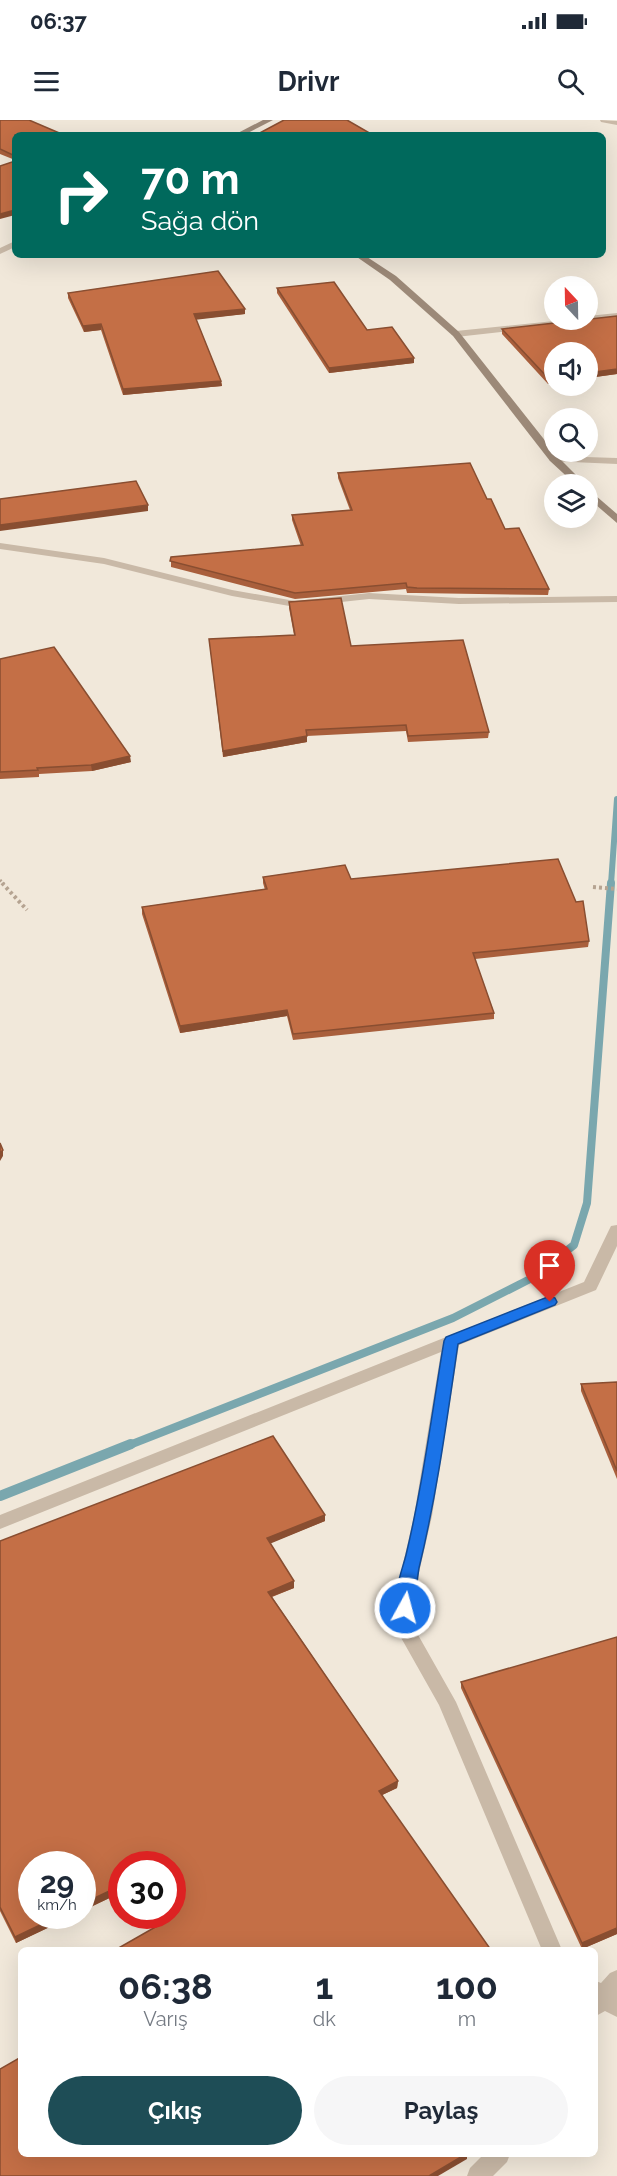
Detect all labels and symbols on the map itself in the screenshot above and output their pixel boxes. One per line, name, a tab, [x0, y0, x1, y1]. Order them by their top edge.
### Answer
north arrow	[544, 276, 598, 330]
pin	[524, 1240, 575, 1302]
position arrow	[373, 1576, 437, 1640]
speed limit sign: 30	[108, 1851, 186, 1929]

